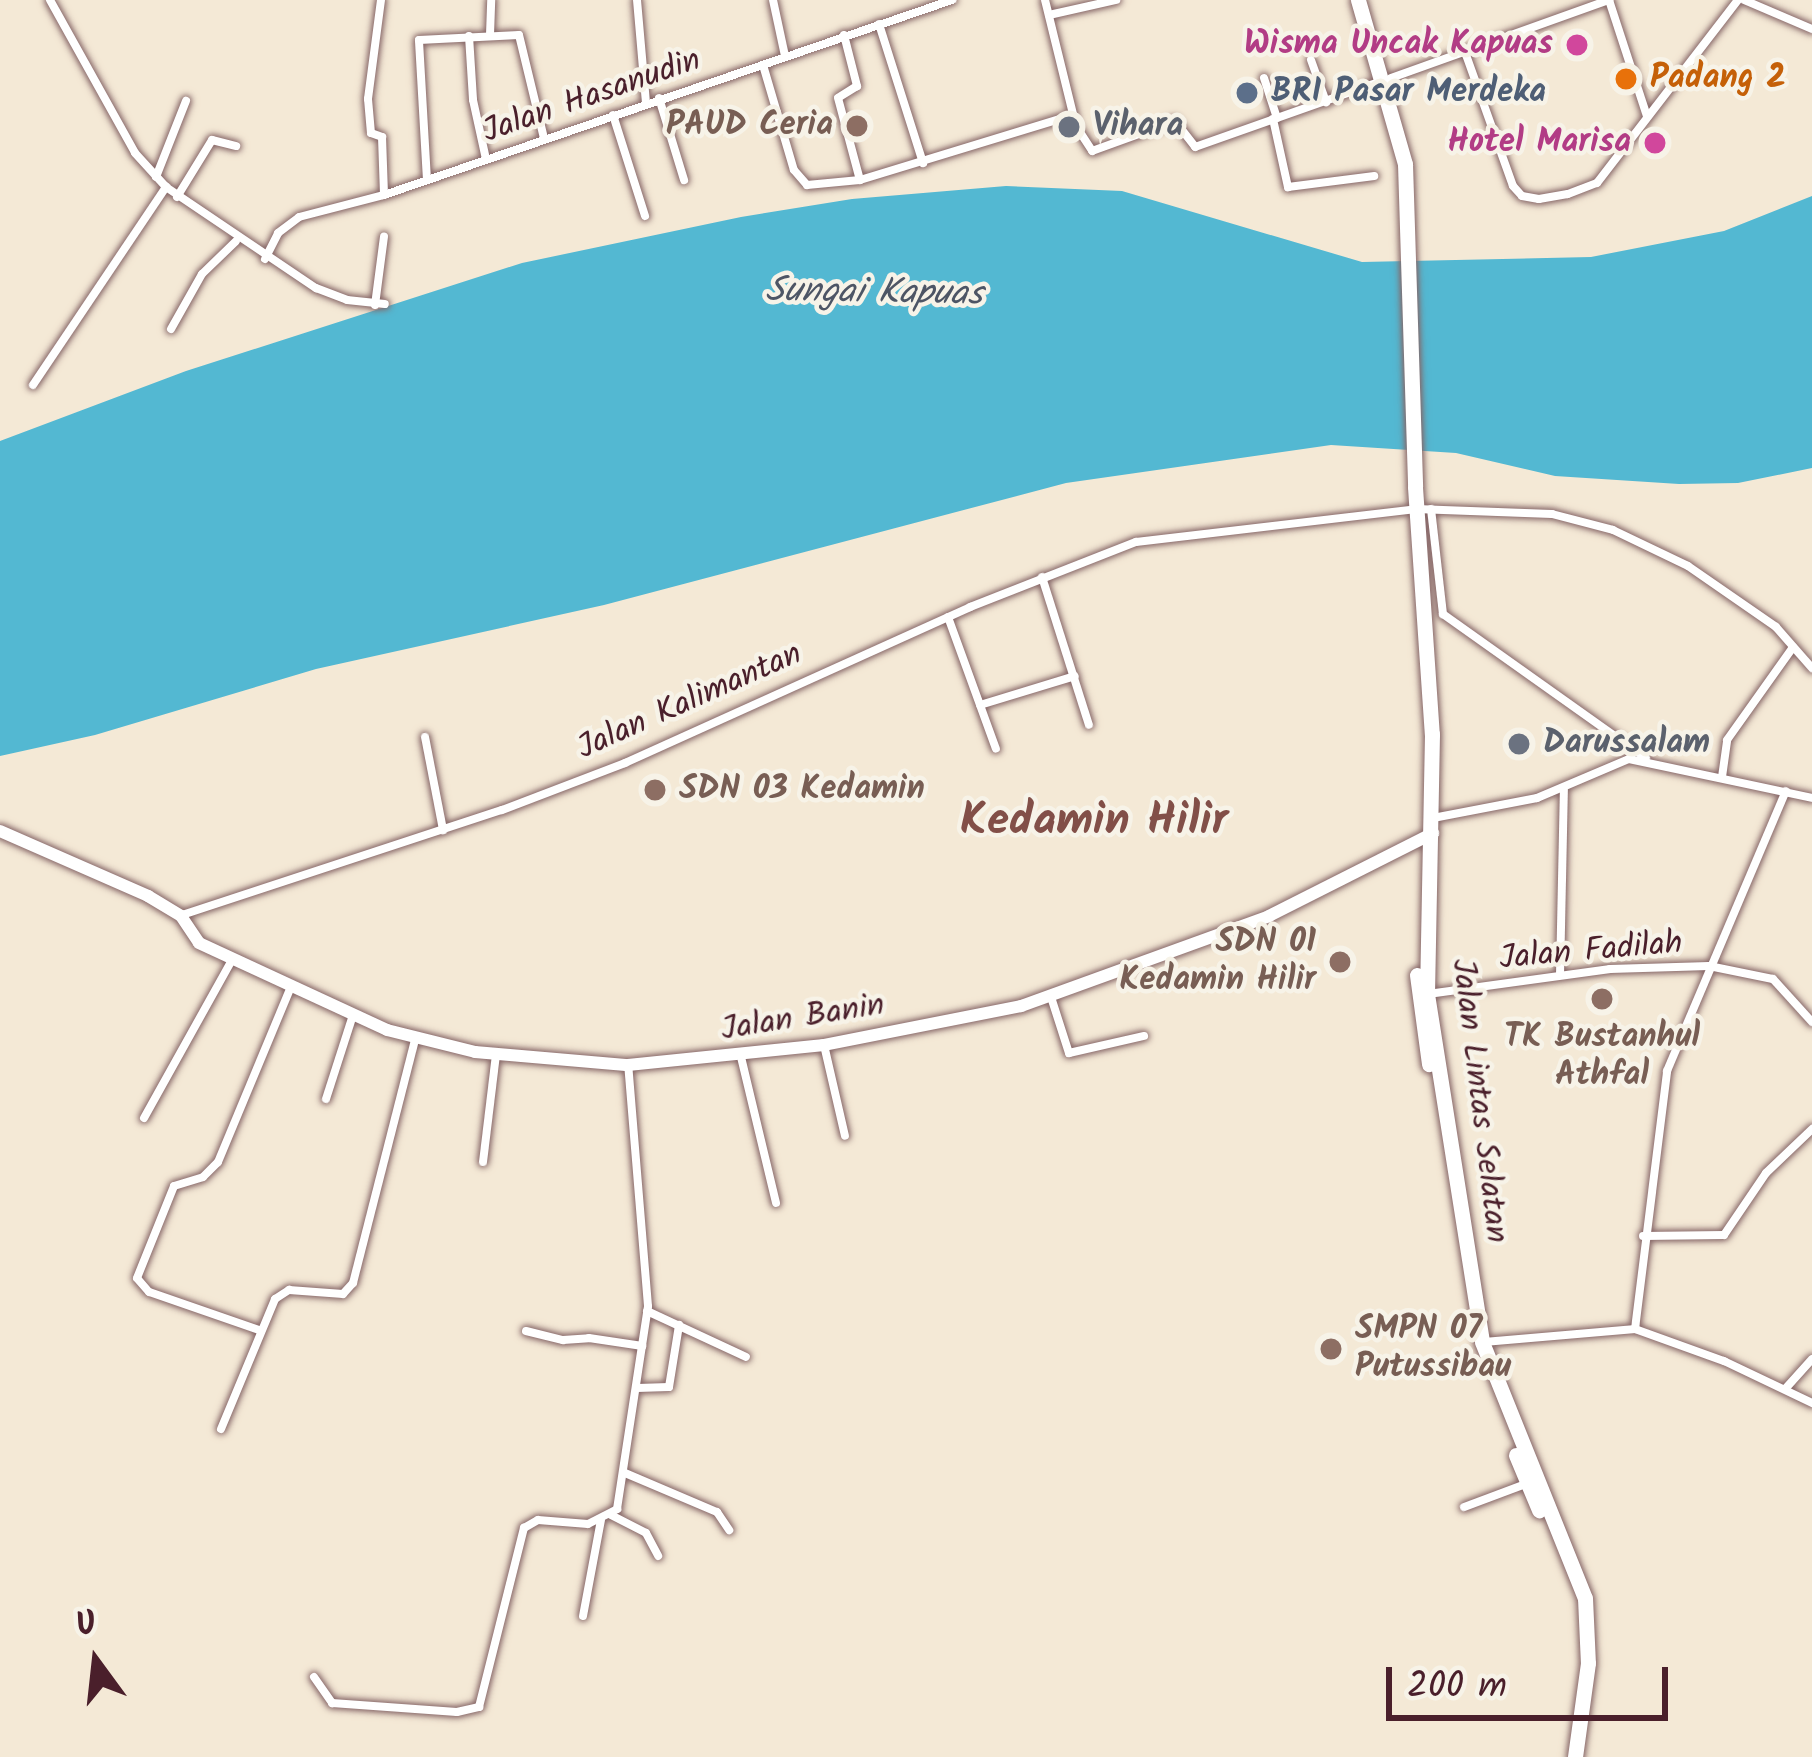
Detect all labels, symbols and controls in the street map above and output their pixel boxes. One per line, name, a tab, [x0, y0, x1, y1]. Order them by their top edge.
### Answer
place label: Wisma Uncak Kapuas	[1244, 25, 1553, 65]
marker: Wisma Uncak Kapuas	[1564, 32, 1590, 58]
street label: Jalan Hasanudin	[478, 41, 706, 153]
place label: Padang 2	[1650, 59, 1786, 99]
marker: Padang 2	[1613, 66, 1639, 92]
place label: BRI Pasar Merdeka	[1271, 73, 1546, 113]
marker: BRI Pasar Merdeka	[1234, 80, 1260, 106]
place label: PAUD Ceria	[666, 106, 833, 146]
place label: Vihara	[1093, 107, 1183, 147]
marker: PAUD Ceria	[844, 113, 870, 139]
marker: Vihara	[1056, 114, 1082, 140]
place label: Hotel Marisa	[1447, 123, 1631, 163]
marker: Hotel Marisa	[1642, 130, 1668, 156]
water label: Sungai Kapuas	[765, 270, 983, 316]
street label: Jalan Kalimantan	[572, 635, 808, 769]
place label: Darussalam	[1543, 724, 1710, 764]
marker: Darussalam	[1506, 731, 1532, 757]
place label: SDN 03 Kedamin	[679, 770, 925, 810]
marker: SDN 03 Kedamin	[642, 777, 668, 803]
district label: Kedamin Hilir	[960, 796, 1228, 850]
place label: SDN 01 Kedamin Hilir	[1119, 923, 1316, 1001]
street label: Jalan Fadilah	[1498, 924, 1684, 980]
marker: SDN 01 Kedamin Hilir	[1327, 949, 1353, 975]
street label: Jalan Lintas Selatan	[1441, 957, 1515, 1245]
marker: TK Bustanhul Athfal	[1589, 986, 1615, 1012]
street label: Jalan Banin	[718, 987, 888, 1051]
place label: TK Bustanhul Athfal	[1504, 1018, 1700, 1096]
place label: SMPN 07 Putussibau	[1355, 1310, 1511, 1388]
marker: SMPN 07 Putussibau	[1318, 1336, 1344, 1362]
text: U	[70, 1598, 103, 1654]
north arrow	[36, 1601, 156, 1721]
scale bar	[1392, 1643, 1674, 1717]
text: 200 m	[1407, 1659, 1507, 1716]

